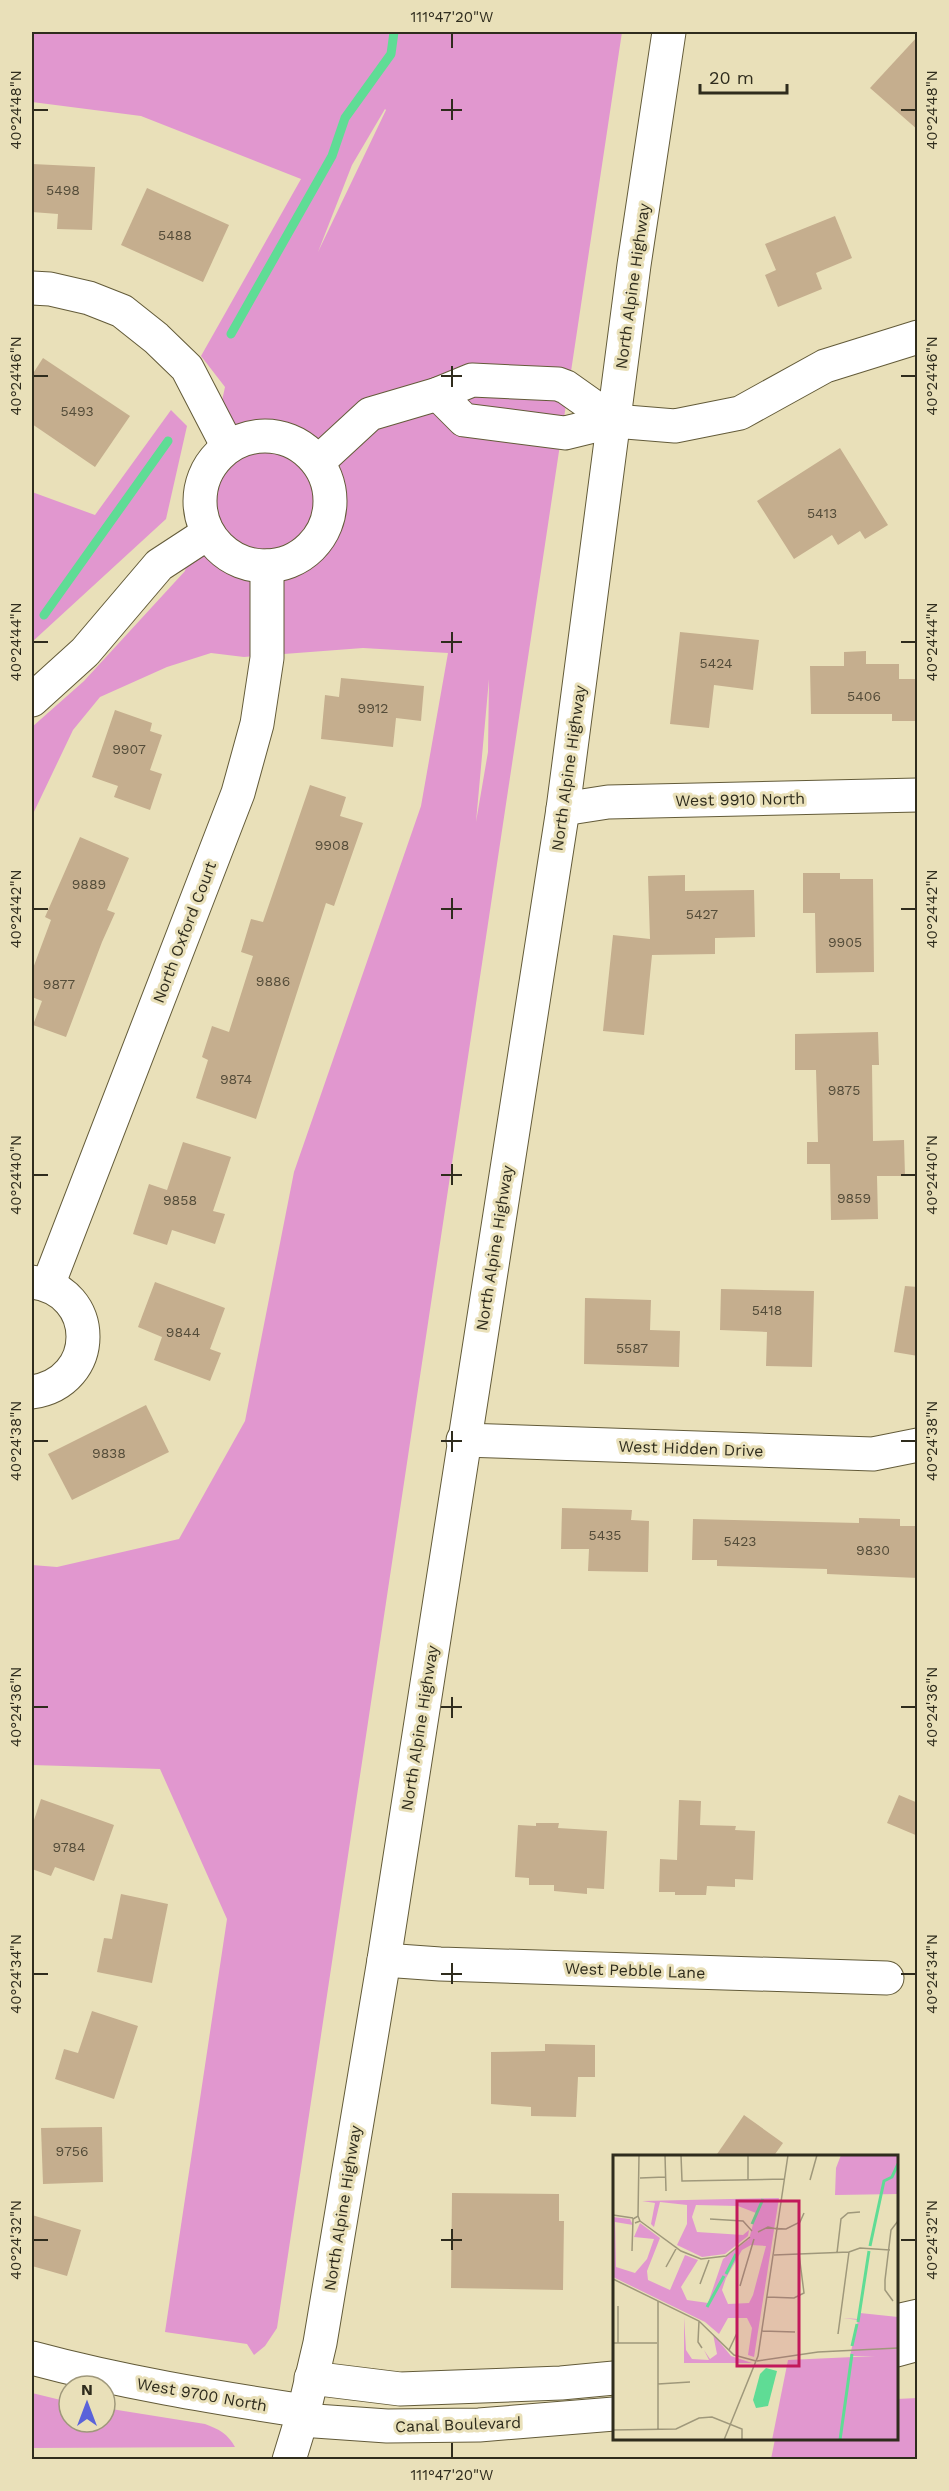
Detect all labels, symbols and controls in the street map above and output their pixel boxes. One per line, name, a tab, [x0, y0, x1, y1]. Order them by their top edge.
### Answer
text: 111°47'20"W	[411, 8, 493, 26]
scale bar	[700, 57, 787, 95]
text: 20 m	[709, 67, 754, 88]
text: 40°24'48"N	[7, 70, 25, 150]
text: 40°24'48"N	[923, 70, 941, 150]
house number: 5498	[46, 182, 80, 198]
street label: North Alpine Highway	[611, 201, 654, 370]
house number: 5488	[158, 227, 192, 243]
text: 40°24'46"N	[7, 336, 25, 416]
text: 40°24'46"N	[923, 336, 941, 416]
house number: 5493	[60, 403, 94, 419]
house number: 5413	[807, 505, 837, 521]
text: 40°24'44"N	[7, 603, 25, 681]
text: 40°24'44"N	[923, 603, 941, 681]
house number: 5424	[700, 655, 733, 671]
street label: North Alpine Highway	[547, 683, 590, 852]
house number: 5406	[847, 688, 881, 704]
house number: 9912	[358, 700, 388, 716]
house number: 9907	[112, 741, 146, 757]
street label: West 9910 North	[675, 789, 805, 810]
house number: 9908	[315, 837, 349, 853]
street label: North Oxford Court	[149, 858, 220, 1006]
text: 40°24'42"N	[7, 869, 25, 949]
text: 40°24'42"N	[923, 869, 941, 949]
house number: 9889	[72, 876, 106, 892]
house number: 5427	[686, 906, 718, 922]
house number: 9905	[828, 934, 862, 950]
house number: 9886	[256, 973, 290, 989]
house number: 9877	[43, 976, 75, 992]
house number: 9874	[220, 1071, 252, 1087]
house number: 9875	[828, 1082, 860, 1098]
text: 40°24'40"N	[7, 1135, 25, 1215]
text: 40°24'40"N	[923, 1135, 941, 1215]
street label: North Alpine Highway	[472, 1163, 517, 1332]
house number: 9859	[837, 1190, 871, 1206]
house number: 9858	[163, 1192, 197, 1208]
house number: 5418	[752, 1302, 782, 1318]
house number: 9844	[166, 1324, 200, 1340]
house number: 5587	[616, 1340, 648, 1356]
text: 40°24'38"N	[7, 1401, 25, 1481]
text: 40°24'38"N	[923, 1401, 941, 1481]
street label: West Hidden Drive	[618, 1436, 764, 1461]
house number: 9838	[92, 1445, 126, 1461]
house number: 5435	[588, 1527, 622, 1543]
house number: 5423	[723, 1533, 757, 1549]
house number: 9830	[856, 1542, 890, 1558]
street label: North Alpine Highway	[397, 1643, 442, 1812]
text: 40°24'36"N	[7, 1667, 25, 1747]
text: 40°24'36"N	[923, 1667, 941, 1747]
house number: 9784	[52, 1839, 86, 1855]
text: 40°24'34"N	[7, 1934, 25, 2014]
text: 40°24'34"N	[923, 1934, 941, 2014]
street label: West Pebble Lane	[564, 1959, 706, 1982]
street label: North Alpine Highway	[320, 2123, 365, 2292]
house number: 9756	[56, 2143, 88, 2159]
inset map	[613, 2155, 898, 2440]
text: 40°24'32"N	[7, 2200, 25, 2280]
text: 40°24'32"N	[923, 2200, 941, 2280]
north arrow	[57, 2374, 117, 2434]
street label: West 9700 North	[135, 2374, 269, 2415]
text: N	[81, 2380, 93, 2399]
street label: Canal Boulevard	[395, 2413, 521, 2436]
text: 111°47'20"W	[411, 2466, 493, 2484]

